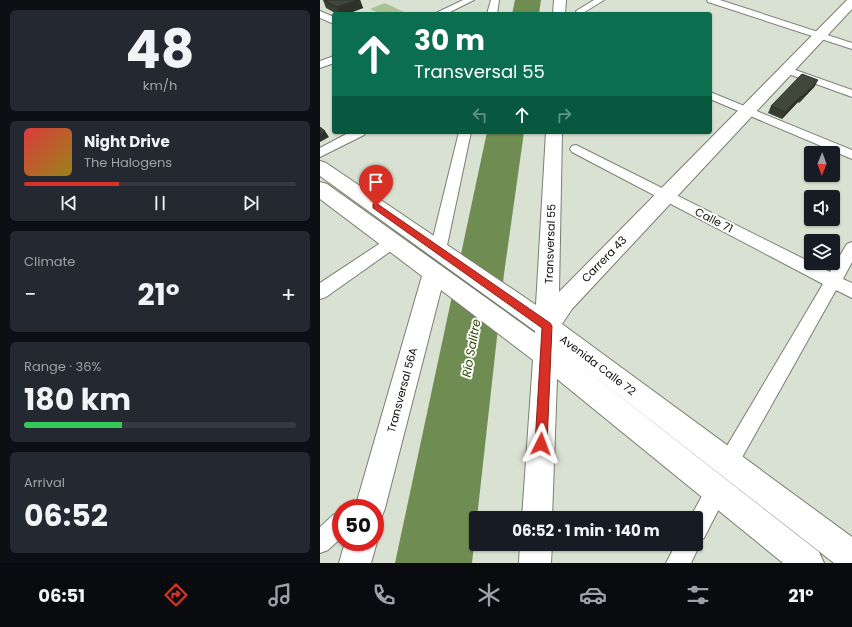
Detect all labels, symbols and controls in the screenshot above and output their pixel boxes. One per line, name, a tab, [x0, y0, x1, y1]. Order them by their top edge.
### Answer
text: 48	[126, 13, 194, 86]
text: 30 m	[414, 21, 485, 60]
icon: ahead	[348, 28, 400, 80]
text: Transversal 55	[414, 59, 545, 84]
text: km/h	[143, 76, 177, 95]
icon: left	[469, 104, 491, 126]
icon: ahead	[511, 104, 533, 126]
icon: right	[553, 104, 575, 126]
text: Night Drive	[84, 131, 170, 152]
north arrow	[804, 146, 840, 182]
map controls	[804, 146, 840, 270]
text: The Halogens	[84, 153, 172, 172]
pin	[359, 165, 393, 206]
icon: arrive	[365, 171, 387, 193]
button: sound	[804, 190, 840, 226]
icon: previous	[58, 192, 80, 214]
icon: pause	[149, 192, 171, 214]
icon: next	[240, 192, 262, 214]
street label: Transversal 55	[541, 204, 559, 284]
street label: Calle 71	[692, 204, 736, 236]
street label: Carrera 43	[578, 232, 630, 286]
button: layers	[804, 234, 840, 270]
text: Climate	[24, 252, 75, 271]
text: 21°	[137, 273, 180, 316]
text: −	[24, 279, 36, 310]
text: +	[281, 279, 296, 310]
water label: Río Salitre	[458, 317, 485, 378]
street label: Avenida Calle 72	[557, 331, 639, 399]
street label: Transversal 56A	[383, 345, 421, 434]
text: Range · 36%	[24, 357, 101, 376]
text: 180 km	[24, 378, 131, 421]
position arrow	[520, 423, 562, 465]
text: Arrival	[24, 473, 65, 492]
text: 06:52	[24, 494, 108, 537]
speed limit sign: 50	[332, 499, 384, 551]
text: 06:52 · 1 min · 140 m	[512, 520, 660, 541]
icon: directions	[162, 581, 190, 609]
icon: music	[266, 581, 294, 609]
icon: phone	[370, 581, 398, 609]
icon: climate	[475, 581, 503, 609]
icon: car	[579, 581, 607, 609]
icon: filters	[684, 581, 712, 609]
text: 06:51	[38, 583, 85, 608]
text: 21°	[788, 583, 814, 608]

